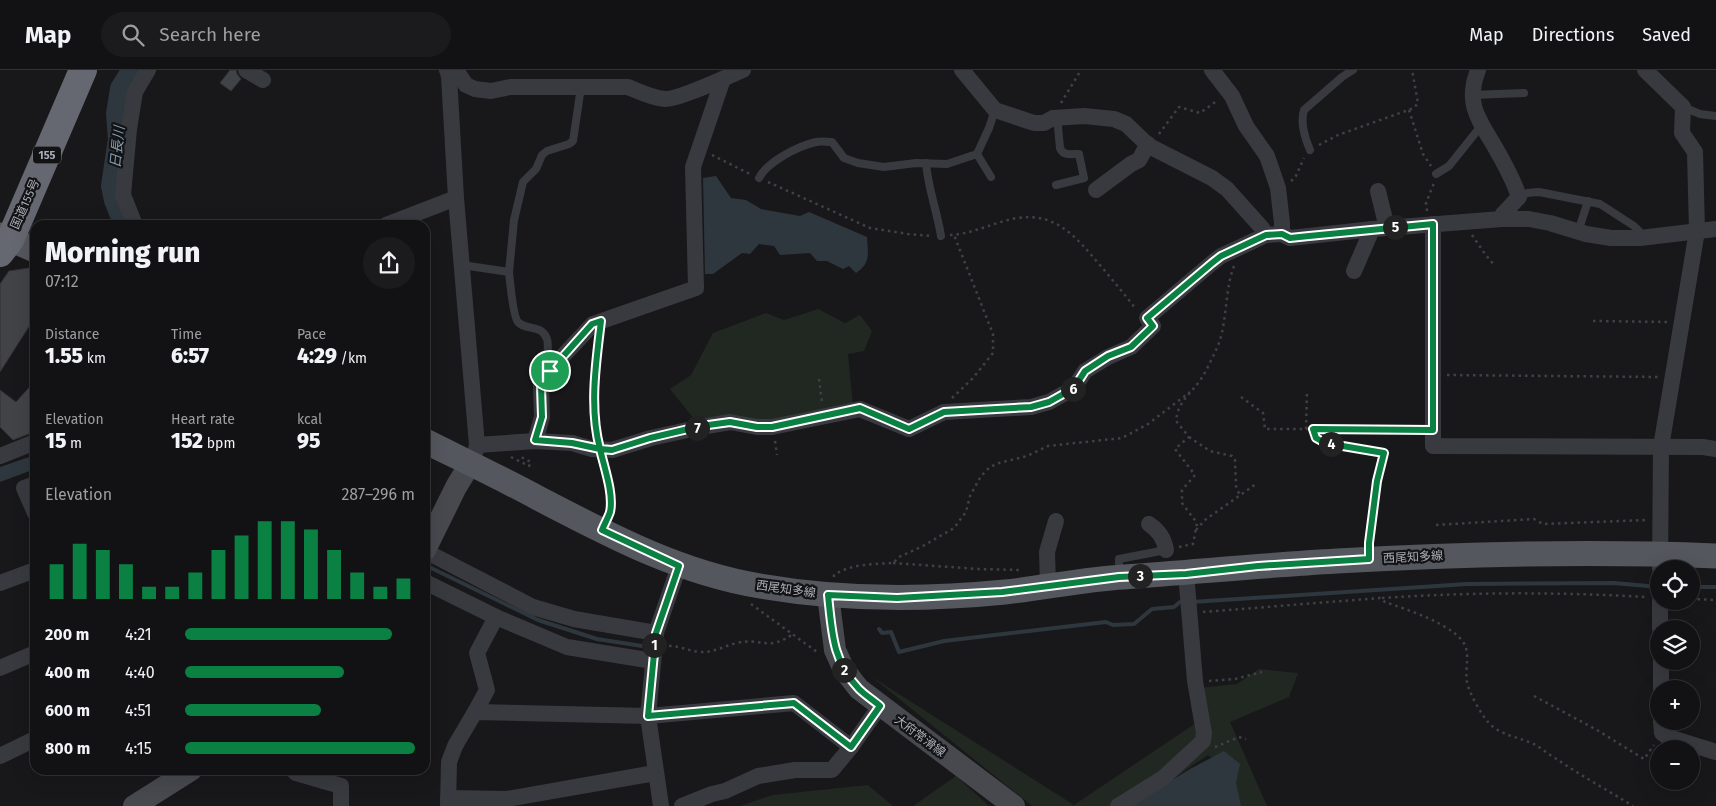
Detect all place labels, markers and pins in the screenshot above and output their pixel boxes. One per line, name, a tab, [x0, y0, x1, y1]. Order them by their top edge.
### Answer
pin: 5	[1382, 214, 1408, 240]
pin	[529, 350, 571, 392]
pin: 6	[1060, 376, 1086, 402]
pin: 7	[684, 416, 710, 440]
pin: 4	[1318, 432, 1344, 456]
pin: 3	[1128, 564, 1152, 588]
pin: 1	[642, 632, 666, 658]
pin: 2	[832, 658, 856, 682]

